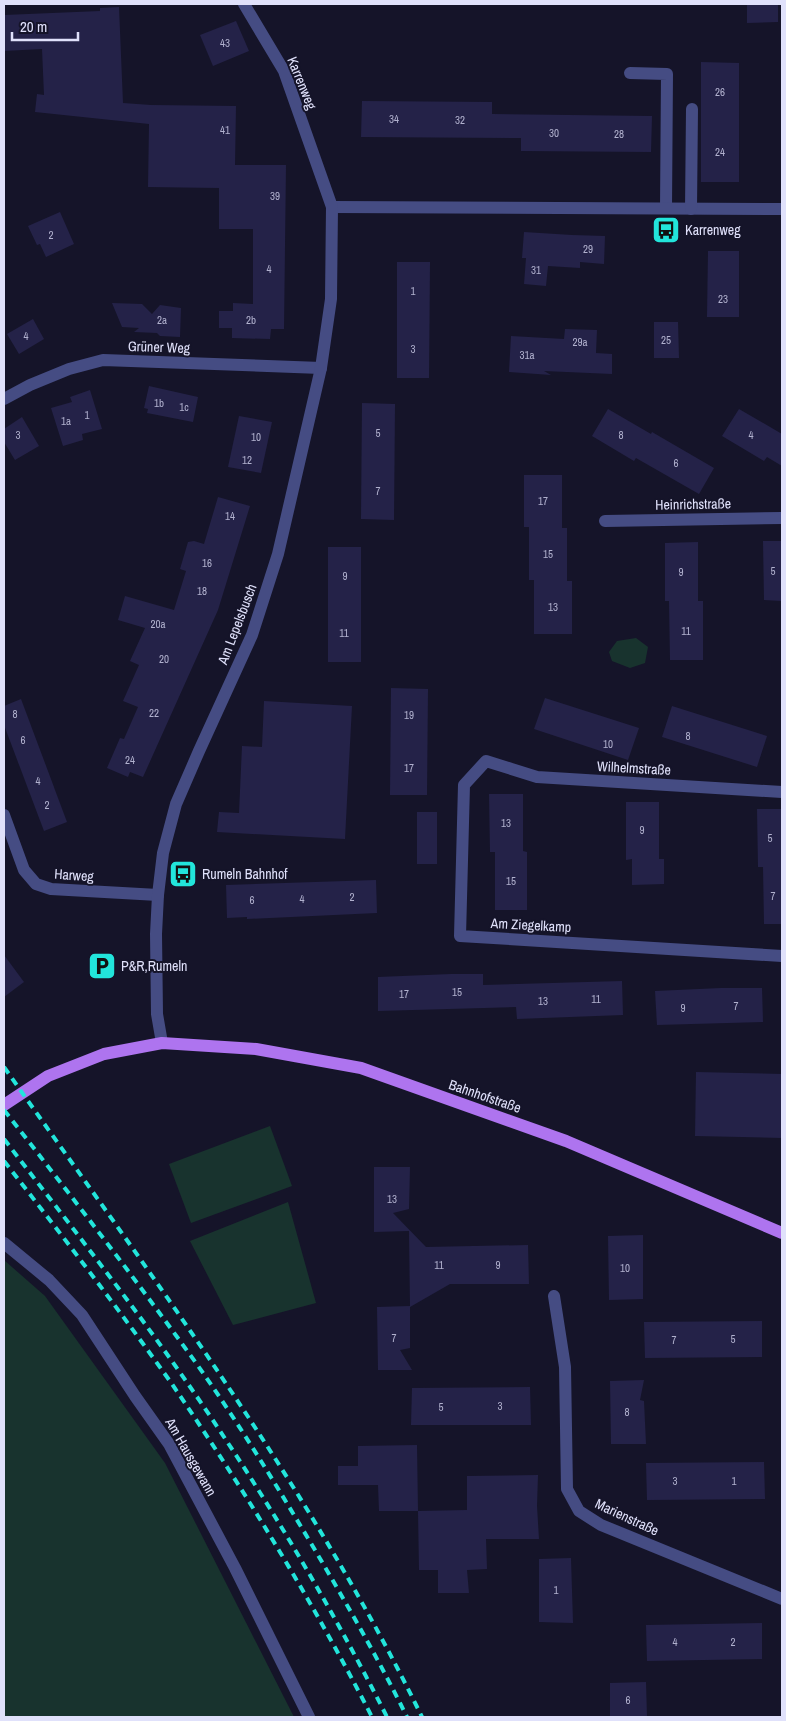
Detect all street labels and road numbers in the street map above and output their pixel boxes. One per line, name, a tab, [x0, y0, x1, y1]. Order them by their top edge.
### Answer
street label: Karrenweg	[283, 54, 321, 113]
street label: Grüner Weg	[128, 337, 191, 357]
street label: Heinrichstraße	[655, 494, 731, 514]
street label: Am Lepelsbusch	[213, 581, 261, 668]
street label: Wilhelmstraße	[597, 757, 671, 779]
street label: Harweg	[54, 865, 95, 885]
street label: Am Ziegelkamp	[489, 914, 572, 936]
street label: Bahnhofstraße	[446, 1075, 524, 1117]
street label: Am Hausgewann	[161, 1414, 221, 1499]
street label: Marienstraße	[592, 1494, 662, 1540]

